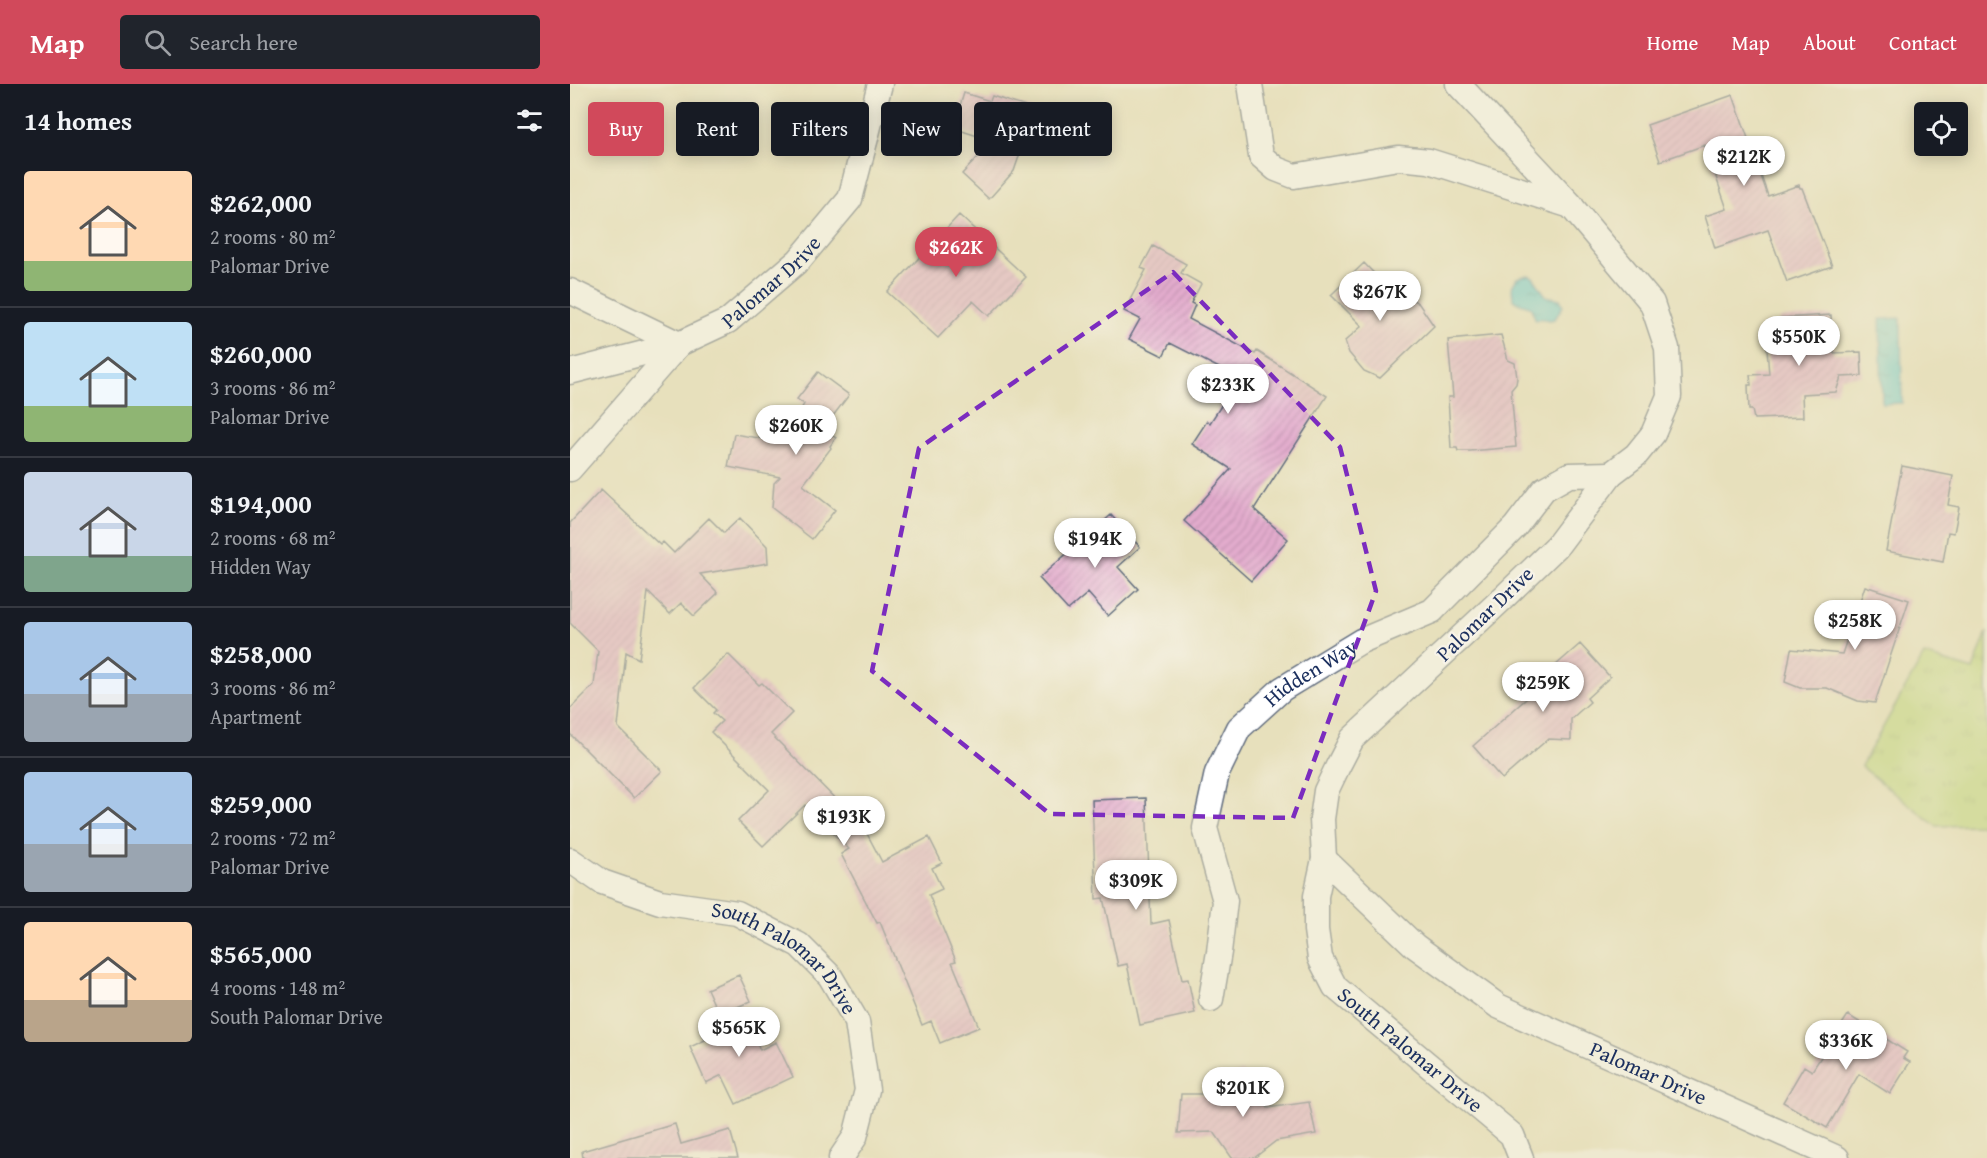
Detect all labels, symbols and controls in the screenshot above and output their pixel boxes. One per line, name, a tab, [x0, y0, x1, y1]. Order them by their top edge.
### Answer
search box	[120, 15, 540, 69]
text: Map	[30, 22, 84, 63]
icon: search	[141, 26, 174, 59]
text: Search here	[189, 26, 298, 58]
text: Home	[1647, 27, 1698, 58]
text: Map	[1731, 27, 1770, 58]
text: About	[1803, 27, 1856, 58]
text: Contact	[1889, 27, 1957, 58]
text: 14 homes	[24, 101, 132, 140]
chip: Buy	[588, 102, 664, 156]
chip: Rent	[676, 102, 759, 156]
chip: Filters	[771, 102, 869, 156]
chip: New	[881, 102, 962, 156]
chip: Apartment	[974, 102, 1112, 156]
map controls	[1914, 102, 1968, 156]
button: locate	[1914, 102, 1968, 156]
icon: filters	[513, 104, 546, 137]
pin: $212K	[1702, 136, 1786, 187]
text: $212K	[1717, 141, 1771, 170]
text: $262,000	[210, 183, 312, 222]
icon: home	[72, 195, 144, 267]
text: 2 rooms · 80 m²	[210, 222, 336, 251]
pin: $262K	[914, 227, 998, 278]
street label: Palomar Drive	[714, 229, 828, 335]
text: $262K	[929, 232, 983, 261]
text: Palomar Drive	[210, 251, 329, 280]
pin: $267K	[1338, 271, 1422, 322]
text: $267K	[1353, 276, 1407, 305]
pin: $550K	[1757, 316, 1841, 367]
text: $550K	[1772, 321, 1826, 350]
text: $260,000	[210, 334, 312, 373]
icon: home	[72, 346, 144, 418]
pin: $233K	[1186, 364, 1270, 415]
text: $233K	[1201, 369, 1255, 398]
text: 3 rooms · 86 m²	[210, 373, 336, 402]
text: Palomar Drive	[210, 402, 329, 431]
pin: $260K	[754, 405, 838, 456]
text: $260K	[769, 410, 823, 439]
text: $194,000	[210, 484, 312, 523]
icon: home	[72, 496, 144, 568]
pin: $194K	[1053, 518, 1137, 569]
text: 2 rooms · 68 m²	[210, 523, 336, 552]
text: $194K	[1068, 523, 1122, 552]
text: Hidden Way	[210, 552, 311, 581]
street label: Palomar Drive	[1429, 559, 1541, 668]
pin: $258K	[1813, 600, 1897, 651]
text: $258K	[1828, 605, 1882, 634]
street label: Hidden Way	[1256, 630, 1364, 714]
text: $258,000	[210, 634, 312, 673]
icon: home	[72, 646, 144, 718]
pin: $259K	[1501, 662, 1585, 713]
text: $259K	[1516, 667, 1570, 696]
text: 3 rooms · 86 m²	[210, 673, 336, 702]
text: Apartment	[210, 702, 302, 731]
text: $259,000	[210, 784, 312, 823]
icon: home	[72, 796, 144, 868]
pin: $193K	[802, 796, 886, 847]
text: $193K	[817, 801, 871, 830]
text: 2 rooms · 72 m²	[210, 823, 336, 852]
text: Palomar Drive	[210, 852, 329, 881]
pin: $309K	[1094, 860, 1178, 911]
text: $309K	[1109, 865, 1163, 894]
street label: South Palomar Drive	[709, 894, 865, 1020]
text: $565,000	[210, 934, 312, 973]
icon: home	[72, 946, 144, 1018]
text: 4 rooms · 148 m²	[210, 973, 345, 1002]
street label: South Palomar Drive	[1331, 979, 1490, 1120]
text: South Palomar Drive	[210, 1002, 383, 1031]
pin: $565K	[697, 1007, 781, 1058]
text: $565K	[712, 1012, 766, 1041]
pin: $336K	[1804, 1020, 1888, 1071]
text: $336K	[1819, 1025, 1873, 1054]
street label: Palomar Drive	[1585, 1033, 1712, 1113]
pin: $201K	[1201, 1067, 1285, 1118]
text: $201K	[1216, 1072, 1270, 1101]

